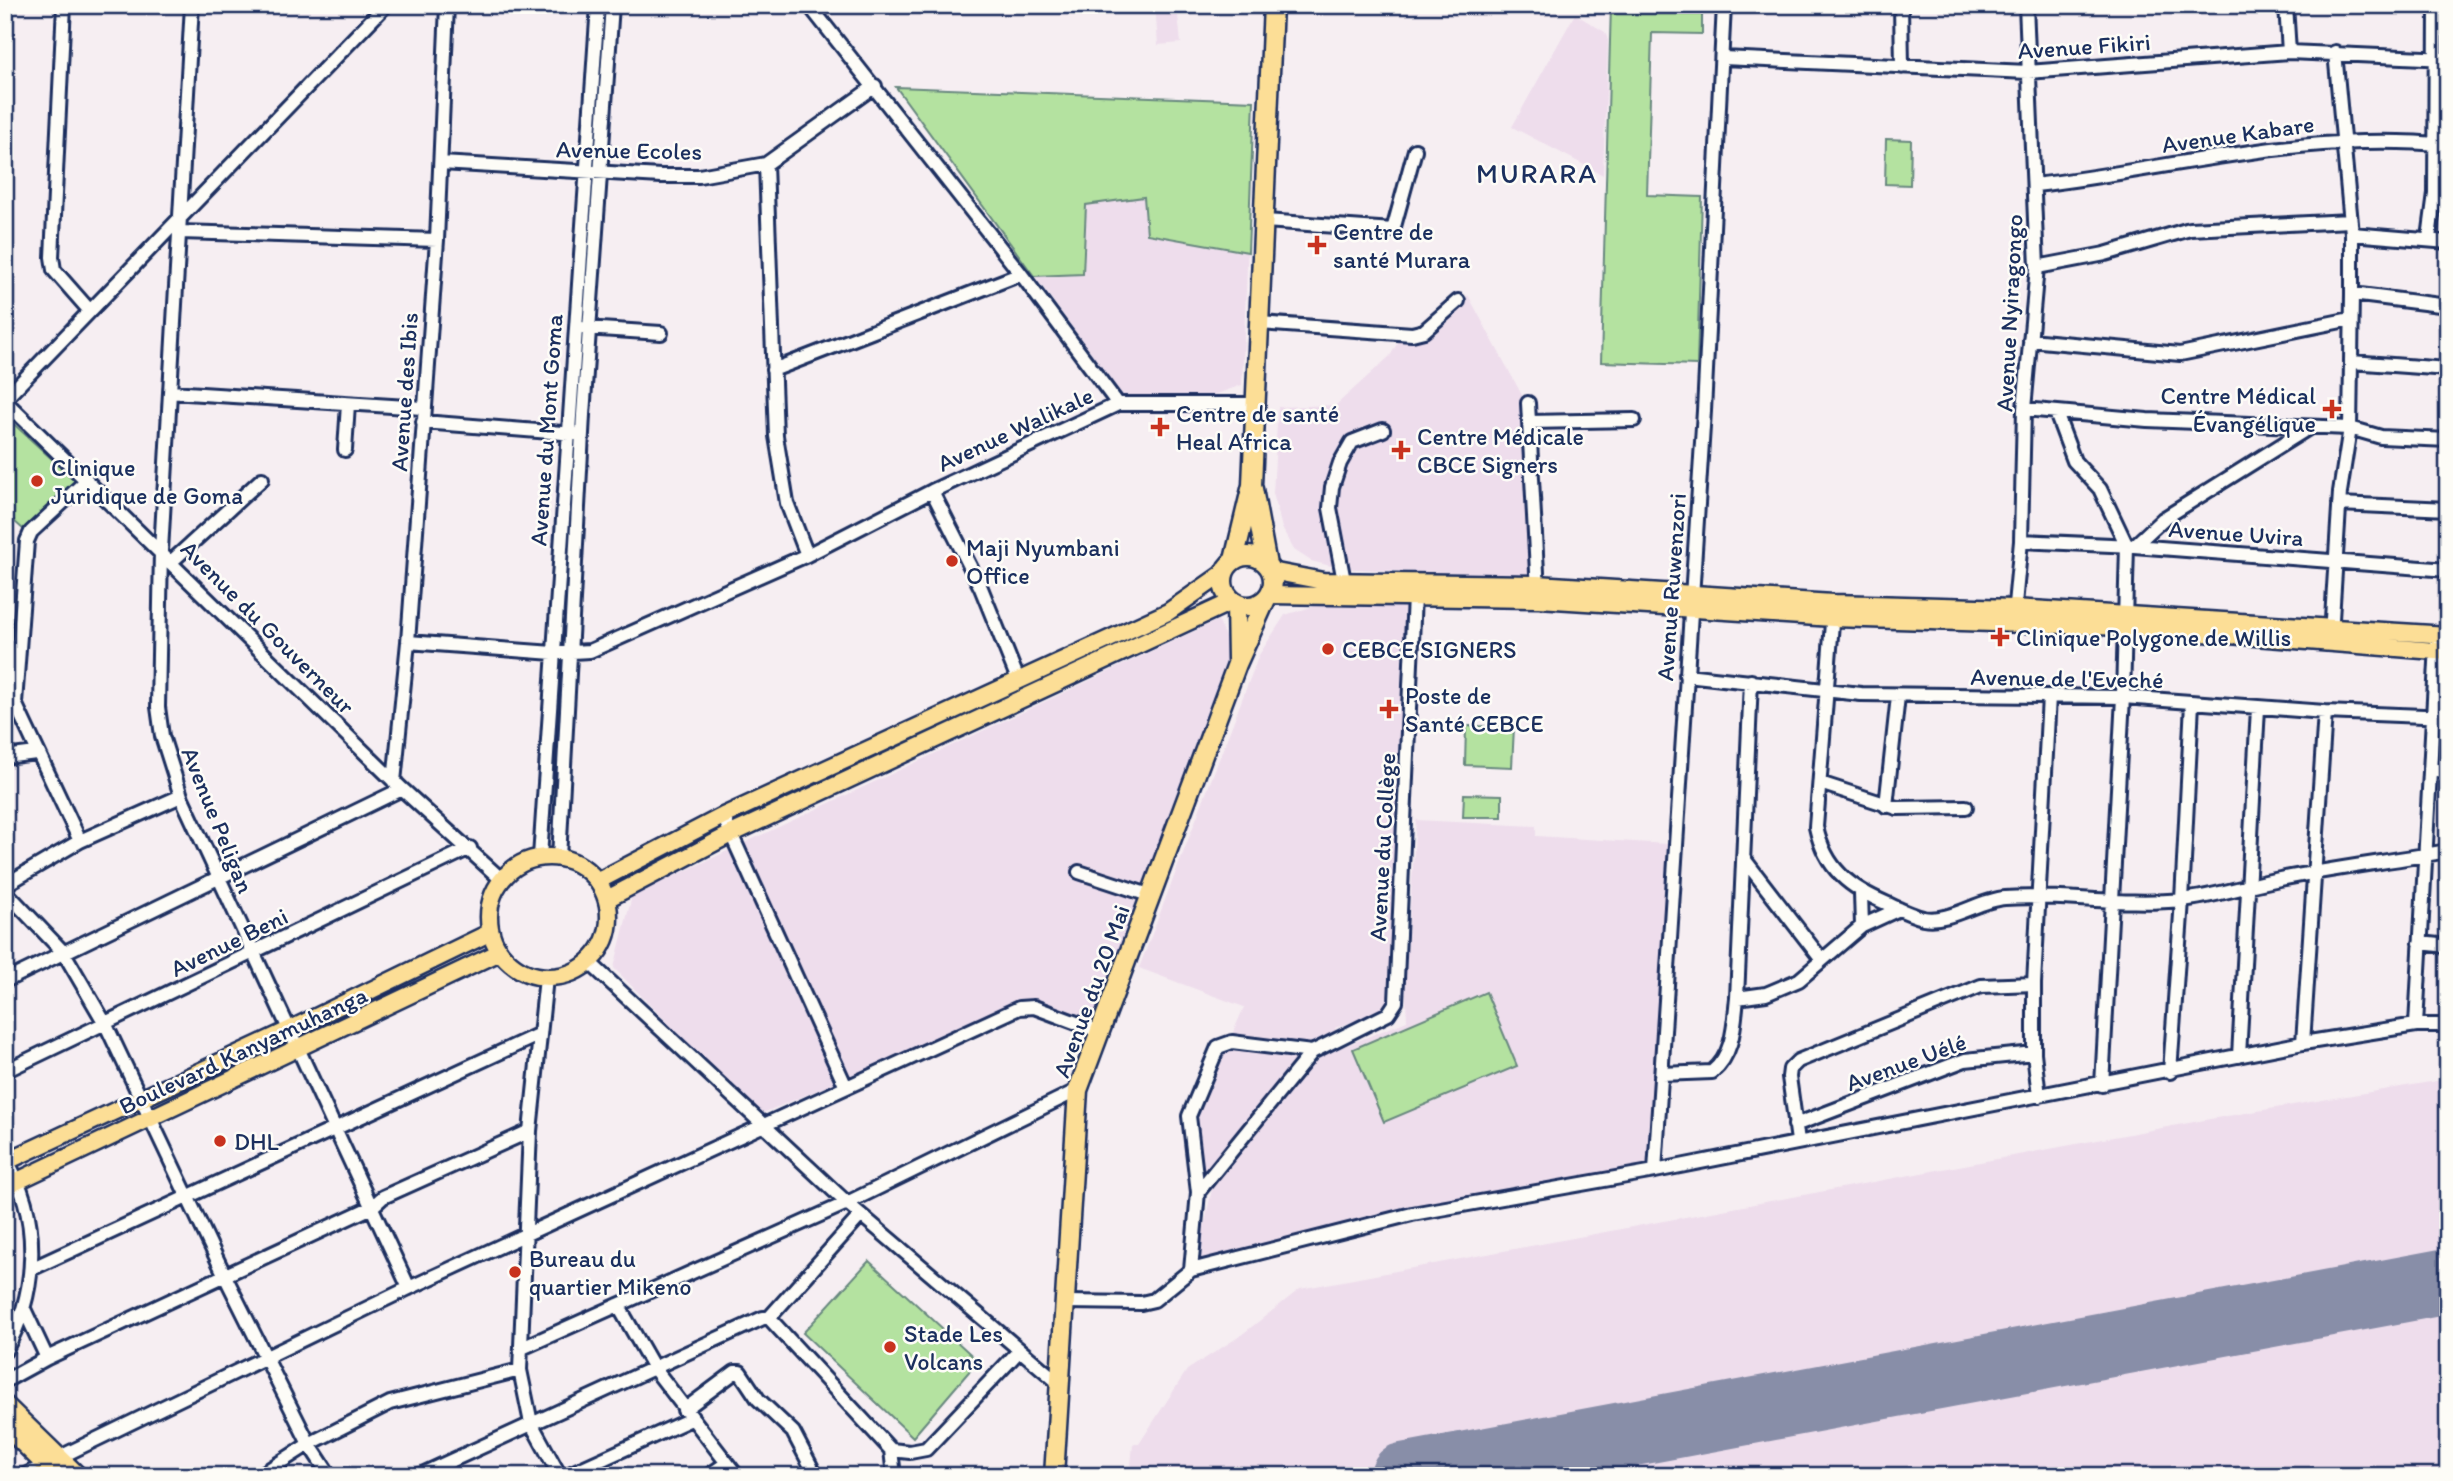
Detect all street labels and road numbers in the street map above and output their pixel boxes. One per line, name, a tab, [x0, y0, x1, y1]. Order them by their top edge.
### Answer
street label: Avenue Fikiri	[2017, 27, 2151, 65]
street label: Avenue Kabare	[2160, 109, 2316, 159]
street label: Avenue Ecoles	[556, 134, 702, 166]
street label: Avenue Nyiragongo	[1989, 213, 2029, 413]
street label: Avenue des Ibis	[384, 311, 424, 473]
street label: Avenue du Mont Goma	[523, 312, 569, 547]
street label: Avenue Walikale	[932, 380, 1098, 478]
street label: Avenue Ruwenzori	[1650, 492, 1692, 682]
street label: Avenue Uvira	[2168, 514, 2305, 552]
street label: Avenue du Gouverneur	[175, 534, 361, 720]
street label: Avenue de l'Eveché	[1970, 662, 2164, 694]
street label: Avenue Peligan	[175, 743, 261, 898]
street label: Avenue du Collège	[1363, 752, 1401, 942]
street label: Avenue Beni	[165, 901, 293, 983]
street label: Avenue du 20 Mai	[1046, 901, 1136, 1081]
street label: Boulevard Kanyamuhanga	[114, 979, 372, 1120]
street label: Avenue Uélé	[1842, 1027, 1970, 1097]

